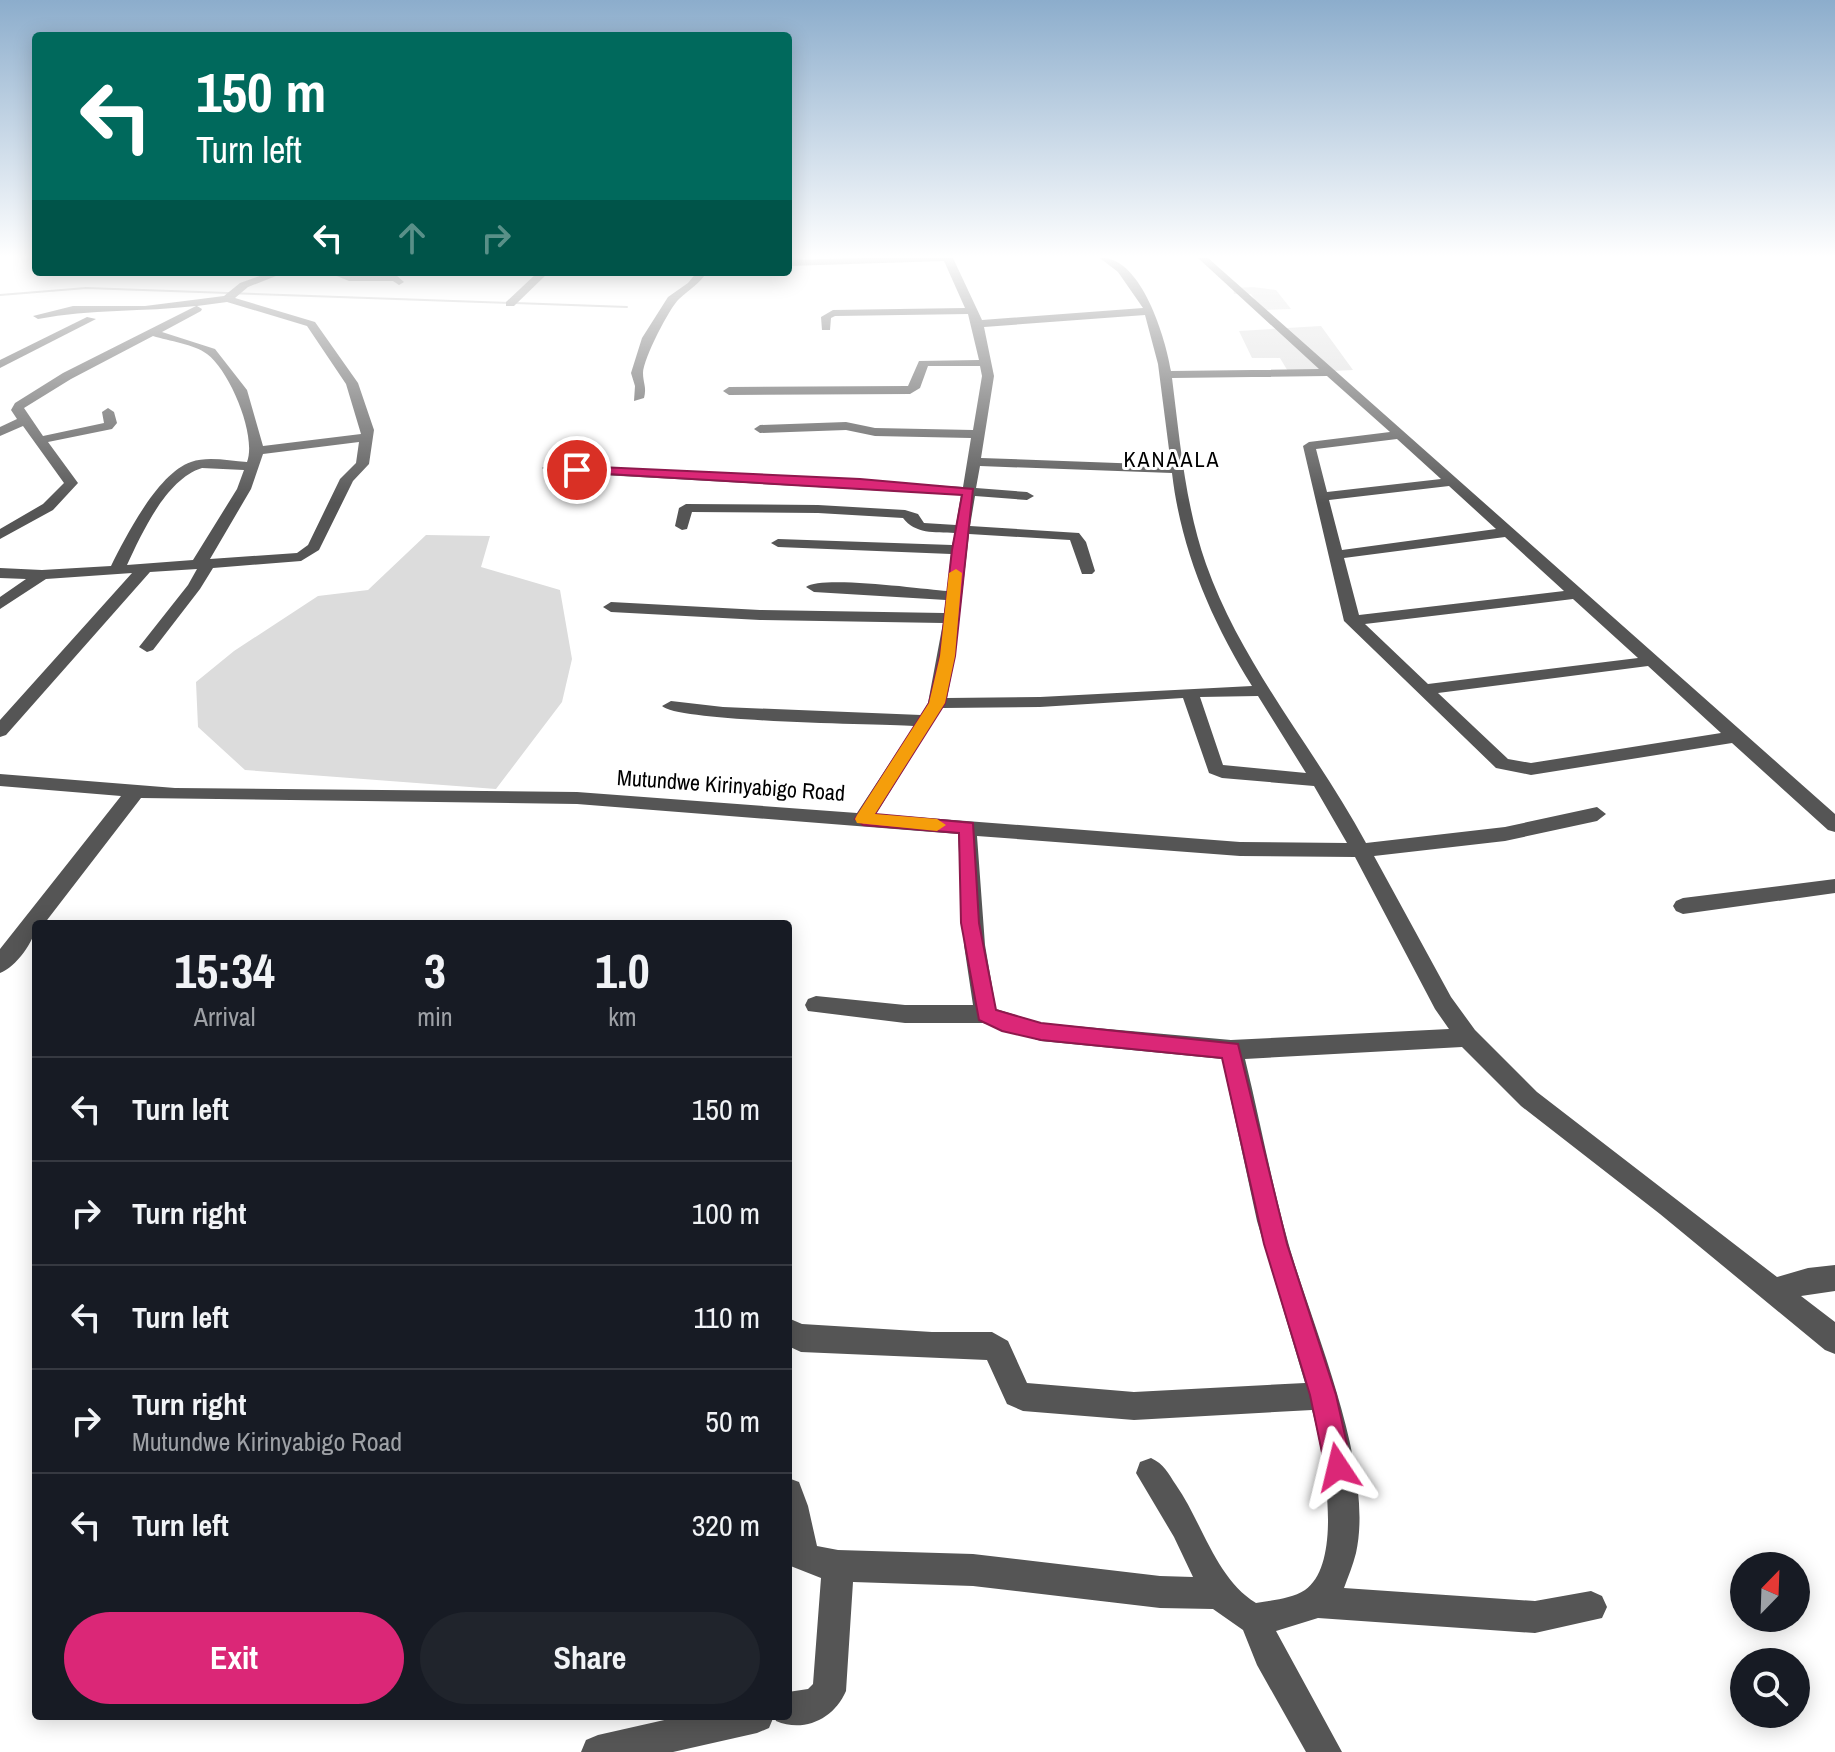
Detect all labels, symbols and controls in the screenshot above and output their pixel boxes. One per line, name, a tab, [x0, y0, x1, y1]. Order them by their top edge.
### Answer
text: 150 m	[196, 54, 326, 129]
icon: left	[64, 64, 168, 168]
text: Turn left	[196, 126, 302, 174]
icon: left	[306, 216, 350, 260]
icon: ahead	[390, 216, 434, 260]
icon: right	[474, 216, 518, 260]
pin	[543, 436, 611, 504]
district label: KANAALA	[1123, 444, 1221, 474]
icon: arrive	[555, 448, 599, 492]
street label: Mutundwe Kirinyabigo Road	[616, 762, 846, 808]
text: 15:34	[174, 938, 275, 1003]
text: 3	[424, 938, 446, 1003]
text: 1.0	[595, 938, 650, 1003]
text: Arrival	[194, 999, 255, 1034]
text: min	[417, 999, 453, 1034]
text: km	[608, 999, 637, 1034]
icon: left	[64, 1087, 108, 1131]
text: Turn left	[132, 1089, 229, 1129]
text: 150 m	[692, 1089, 760, 1129]
icon: right	[64, 1191, 108, 1235]
text: Turn right	[132, 1193, 246, 1233]
text: 100 m	[692, 1193, 760, 1233]
icon: left	[64, 1295, 108, 1339]
text: Turn left	[132, 1297, 229, 1337]
text: 110 m	[693, 1297, 760, 1337]
text: Turn right	[132, 1384, 246, 1424]
icon: right	[64, 1399, 108, 1443]
text: 50 m	[705, 1401, 760, 1441]
text: Mutundwe Kirinyabigo Road	[132, 1424, 402, 1459]
position arrow	[1296, 1425, 1380, 1509]
icon: left	[64, 1503, 108, 1547]
text: Turn left	[132, 1505, 229, 1545]
text: 320 m	[692, 1505, 760, 1545]
north arrow	[1730, 1552, 1810, 1632]
map controls	[1730, 1552, 1810, 1728]
button: Exit	[64, 1612, 404, 1704]
button: Share	[420, 1612, 760, 1704]
button: search	[1730, 1648, 1810, 1728]

